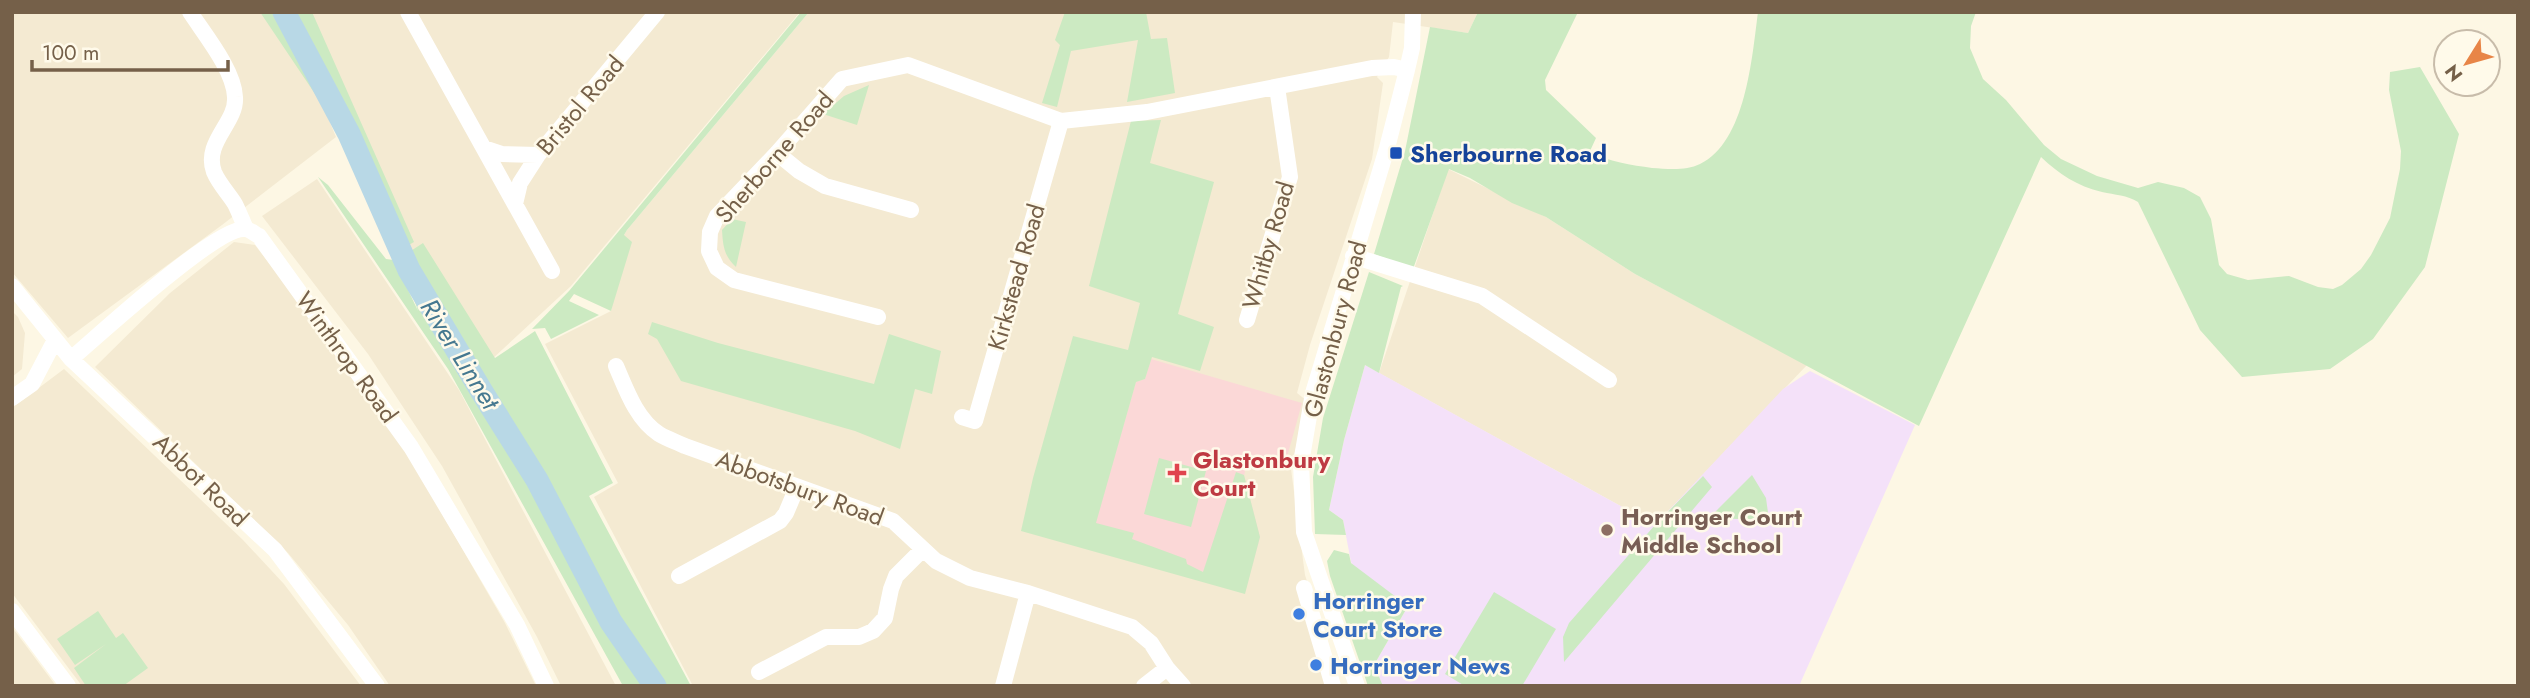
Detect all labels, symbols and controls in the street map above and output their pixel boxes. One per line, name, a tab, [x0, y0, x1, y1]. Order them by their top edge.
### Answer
scale bar	[32, 28, 228, 72]
north arrow	[2432, 28, 2502, 98]
text: 100 m	[42, 38, 99, 68]
street label: Bristol Road	[528, 47, 632, 163]
text: N	[2438, 59, 2469, 87]
street label: Sherborne Road	[707, 83, 841, 231]
place label: Sherbourne Road	[1410, 136, 1607, 171]
marker: Sherbourne Road	[1388, 145, 1404, 161]
street label: Whitby Road	[1233, 177, 1303, 313]
street label: Kirkstead Road	[978, 200, 1054, 354]
street label: Glastonbury Road	[1295, 237, 1375, 421]
street label: Winthrop Road	[287, 284, 407, 430]
water label: River Linnet	[411, 291, 510, 418]
street label: Abbot Road	[145, 425, 257, 535]
street label: Abbotsbury Road	[711, 441, 889, 535]
place label: Glastonbury Court	[1193, 442, 1331, 505]
marker: Glastonbury Court	[1167, 463, 1187, 483]
place label: Horringer Court Middle School	[1621, 499, 1802, 562]
marker: Horringer Court Middle School	[1599, 522, 1615, 538]
place label: Horringer Court Store	[1313, 583, 1443, 646]
marker: Horringer Court Store	[1291, 606, 1307, 622]
place label: Horringer News	[1330, 648, 1510, 683]
marker: Horringer News	[1308, 657, 1324, 673]

